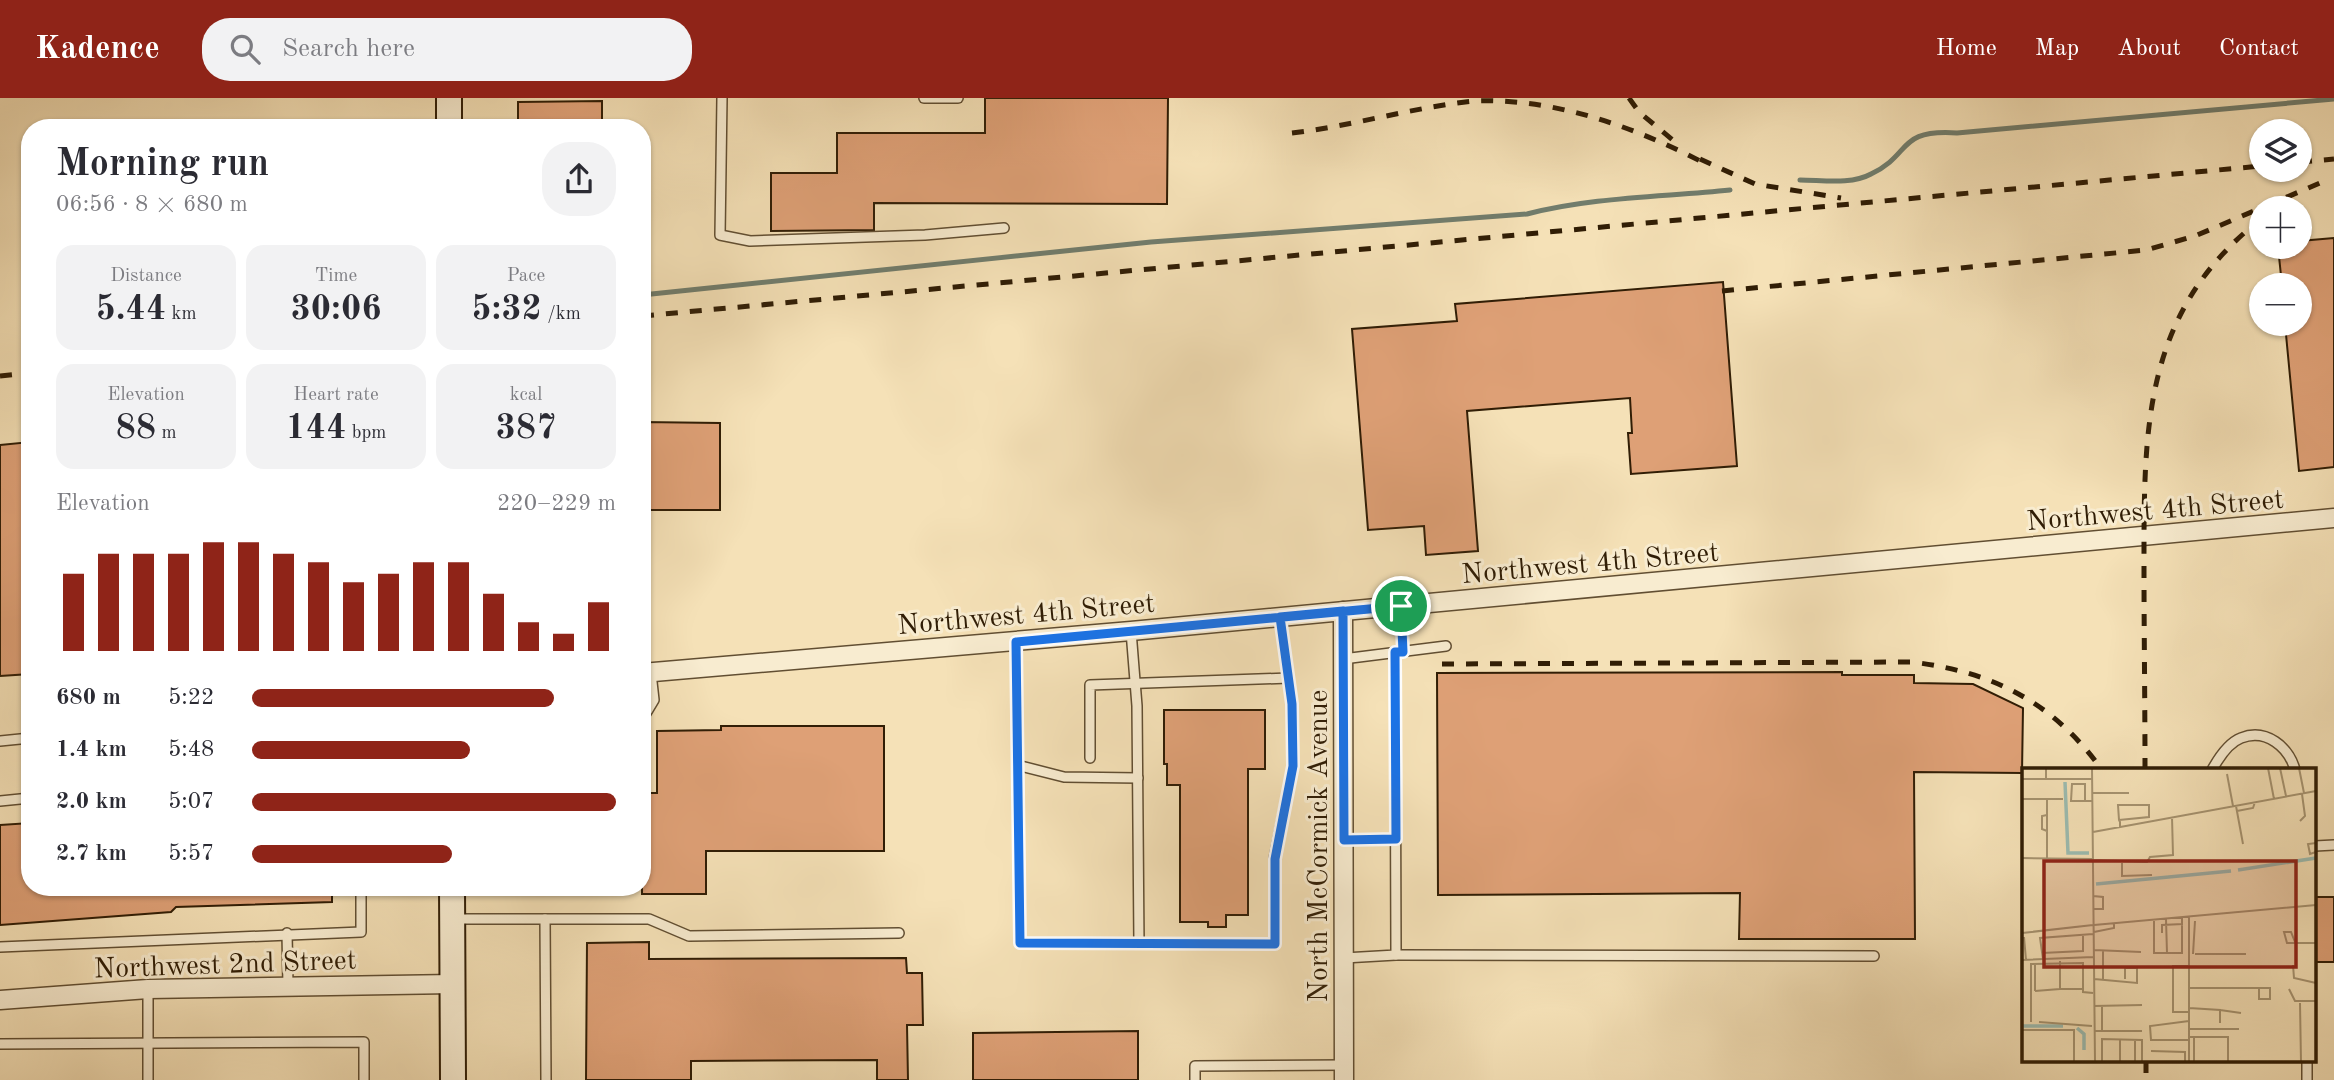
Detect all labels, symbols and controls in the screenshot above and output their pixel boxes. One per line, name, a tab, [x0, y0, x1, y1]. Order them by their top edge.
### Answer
search box	[202, 18, 692, 81]
icon: search	[226, 30, 264, 68]
text: Kadence	[35, 33, 160, 66]
text: Search here	[282, 36, 415, 62]
text: Home	[1936, 37, 1997, 61]
text: Map	[2035, 37, 2079, 61]
text: About	[2117, 37, 2181, 61]
text: Contact	[2219, 37, 2299, 61]
map controls	[2249, 119, 2312, 336]
button: layers	[2249, 119, 2312, 182]
button: share	[542, 142, 616, 216]
text: Morning run	[56, 146, 269, 184]
text: 06:56 · 8 × 680 m	[56, 193, 248, 216]
button: +	[2249, 196, 2312, 259]
text: Distance	[110, 267, 182, 286]
text: Time	[315, 267, 357, 286]
text: Pace	[507, 267, 545, 286]
button: −	[2249, 273, 2312, 336]
text: 5.44	[96, 292, 166, 327]
text: 30:06	[290, 292, 382, 327]
text: 5:32	[471, 292, 542, 327]
text: km	[166, 305, 197, 324]
text: /km	[542, 305, 581, 324]
text: Elevation	[107, 386, 185, 405]
text: Heart rate	[293, 386, 379, 405]
text: kcal	[510, 386, 542, 405]
text: 88	[115, 411, 156, 446]
text: 144	[286, 411, 346, 446]
text: 387	[496, 411, 556, 446]
text: m	[156, 424, 177, 443]
text: bpm	[346, 424, 386, 443]
street label: Northwest 4th Street	[2025, 487, 2285, 537]
text: Elevation	[56, 492, 150, 515]
text: 220–229 m	[497, 492, 616, 515]
street label: Northwest 4th Street	[1460, 540, 1720, 590]
pin	[1371, 576, 1431, 636]
icon: arrive	[1382, 587, 1420, 625]
street label: Northwest 4th Street	[896, 591, 1156, 641]
text: 680 m	[56, 686, 121, 709]
text: 5:22	[168, 686, 214, 709]
street label: North McCormick Avenue	[1306, 690, 1334, 1002]
text: 1.4 km	[56, 738, 127, 761]
text: 5:48	[168, 738, 214, 761]
inset map	[2022, 768, 2316, 1062]
text: 2.0 km	[56, 790, 127, 813]
text: 5:07	[168, 790, 214, 813]
text: 2.7 km	[56, 842, 127, 865]
text: 5:57	[168, 842, 214, 865]
street label: Northwest 2nd Street	[93, 947, 357, 985]

